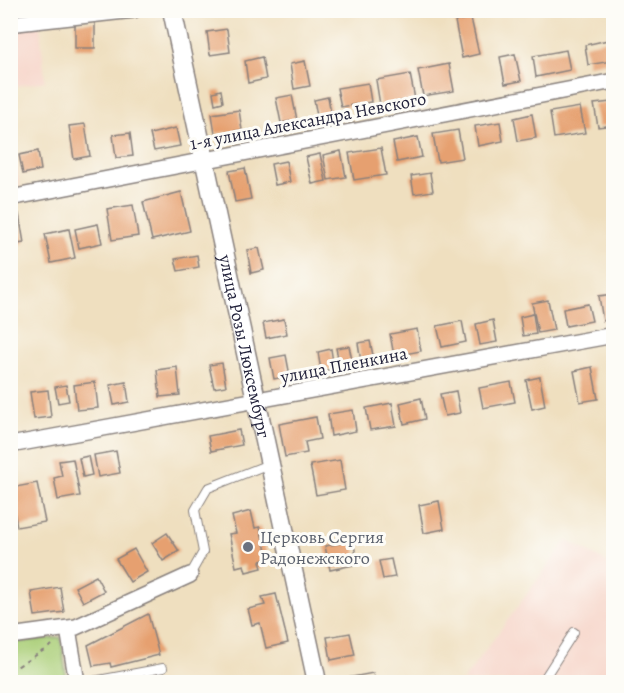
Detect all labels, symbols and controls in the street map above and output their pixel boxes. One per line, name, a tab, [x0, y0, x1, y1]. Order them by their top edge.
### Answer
street label: 1-я улица Александра Невского	[188, 86, 428, 156]
street label: улица Розы Люксембург	[213, 251, 276, 441]
street label: улица Пленкина	[278, 341, 410, 389]
place label: Церковь Сергия Радонежского	[260, 525, 384, 570]
marker: Церковь Сергия Радонежского	[241, 540, 255, 554]

